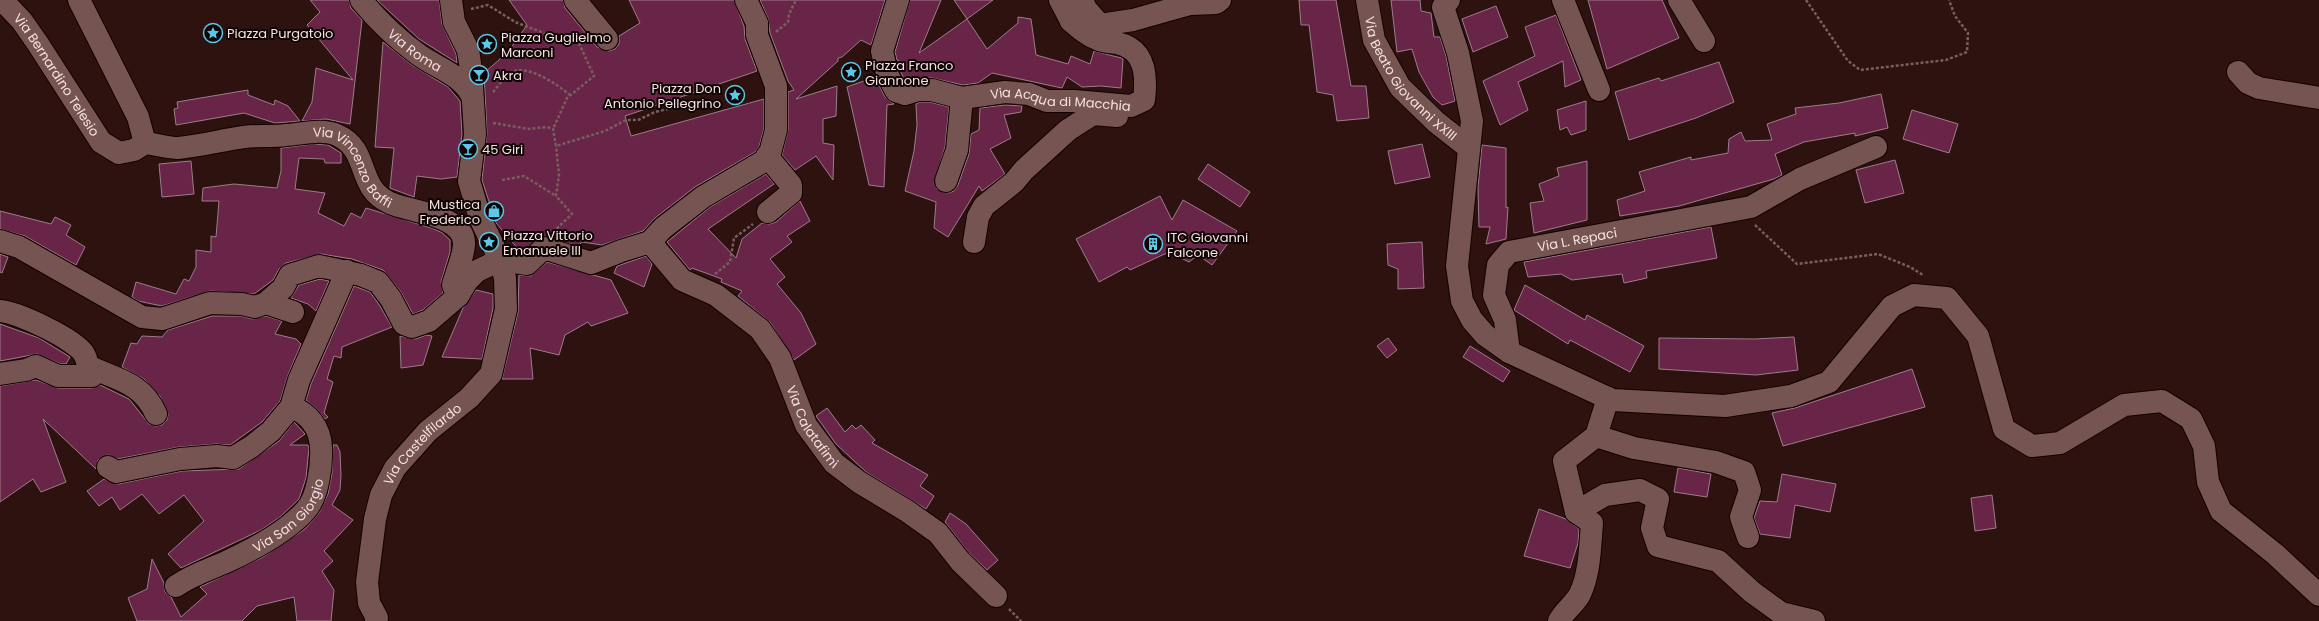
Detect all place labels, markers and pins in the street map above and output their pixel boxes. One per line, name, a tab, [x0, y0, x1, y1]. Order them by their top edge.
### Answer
place icon: Piazza Purgatoio	[202, 22, 224, 44]
place label: Piazza Purgatoio	[227, 24, 333, 43]
place label: Piazza Guglielmo Marconi	[501, 28, 611, 62]
place icon: Piazza Guglielmo Marconi	[476, 33, 498, 55]
place label: Piazza Franco Giannone	[865, 56, 953, 90]
place icon: Piazza Franco Giannone	[840, 61, 862, 83]
bar icon: Akra	[468, 64, 490, 86]
place label: Akra	[493, 66, 522, 85]
place label: Piazza Don Antonio Pellegrino	[604, 79, 721, 113]
place icon: Piazza Don Antonio Pellegrino	[724, 84, 746, 106]
bar icon: 45 Giri	[457, 138, 479, 160]
place label: 45 Giri	[482, 140, 523, 159]
place label: Mustica Frederico	[419, 195, 480, 229]
shop icon: Mustica Frederico	[483, 200, 505, 222]
place label: Piazza Vittorio Emanuele III	[503, 226, 593, 260]
place label: ITC Giovanni Falcone	[1167, 228, 1248, 262]
place icon: Piazza Vittorio Emanuele III	[478, 231, 500, 253]
building icon: ITC Giovanni Falcone	[1142, 233, 1164, 255]

